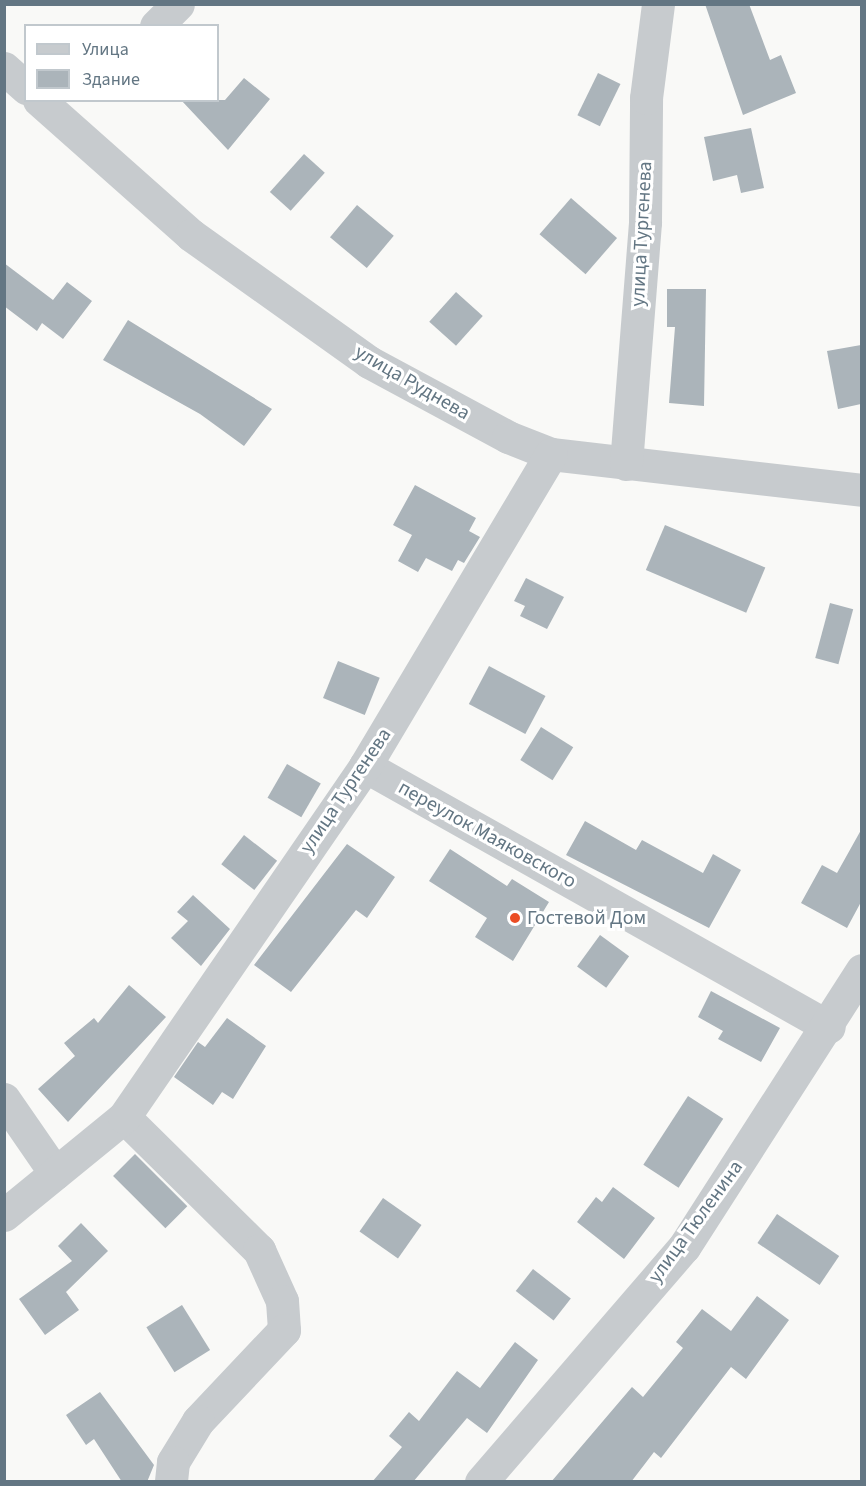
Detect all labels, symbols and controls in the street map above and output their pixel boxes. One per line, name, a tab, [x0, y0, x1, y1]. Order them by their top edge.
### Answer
legend	[24, 24, 219, 102]
text: Улица	[82, 37, 129, 62]
text: Здание	[82, 67, 140, 92]
street label: улица Тургенева	[626, 161, 658, 307]
street label: улица Руднева	[350, 340, 474, 426]
street label: улица Тургенева	[295, 724, 397, 858]
street label: переулок Маяковского	[394, 776, 580, 894]
place label: Гостевой Дом	[527, 906, 646, 930]
marker: Гостевой Дом	[508, 911, 522, 925]
street label: улица Тюленина	[644, 1156, 748, 1288]

